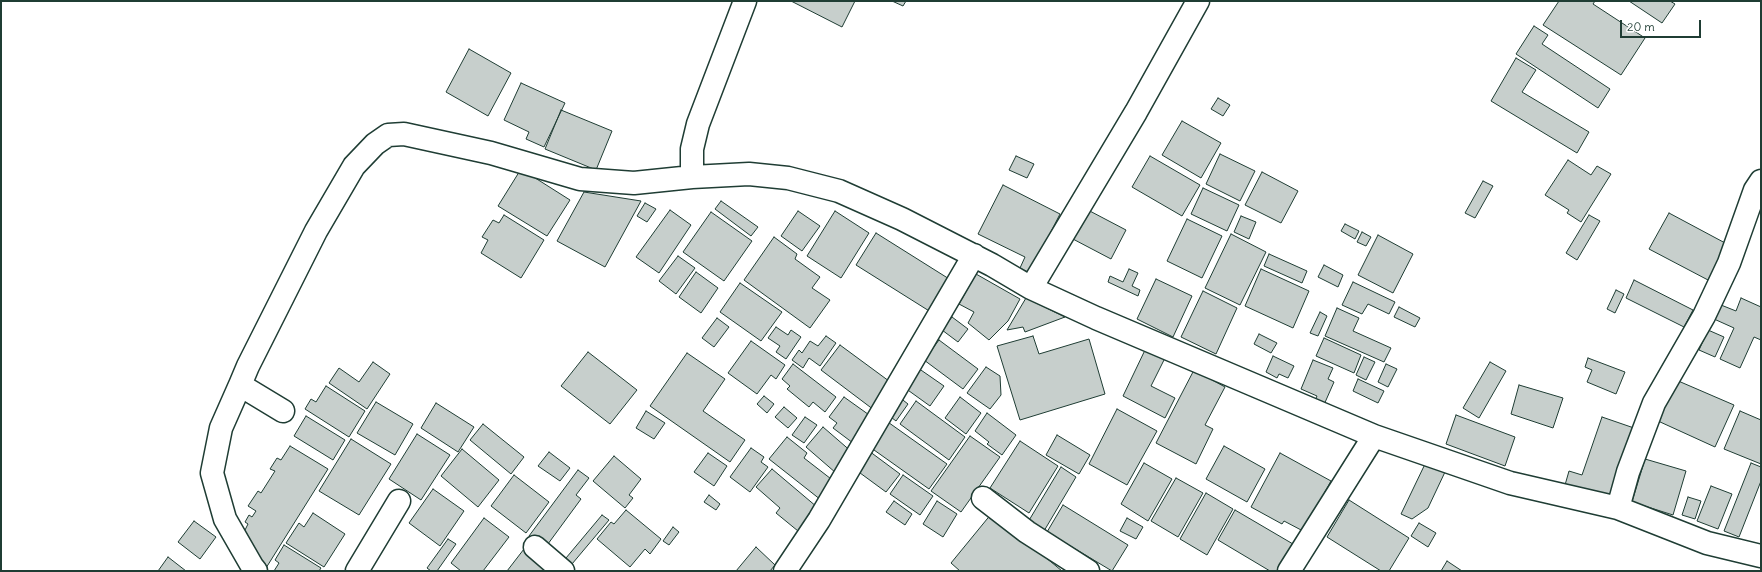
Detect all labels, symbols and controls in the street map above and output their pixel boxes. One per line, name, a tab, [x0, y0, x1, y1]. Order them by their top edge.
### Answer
scale bar	[1622, 12, 1703, 38]
text: 20 m	[1627, 19, 1655, 34]

